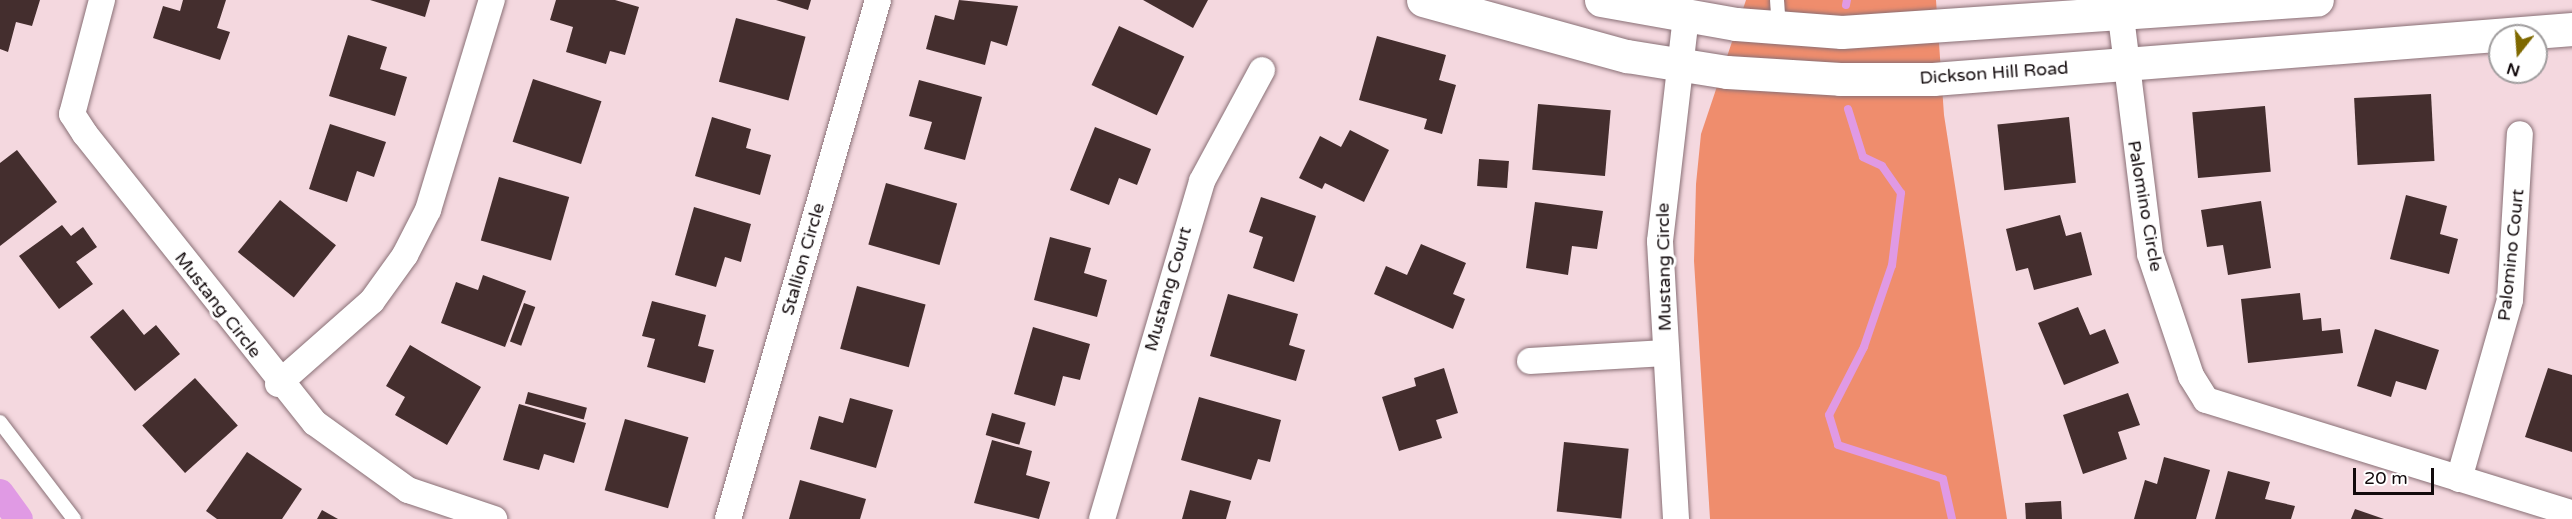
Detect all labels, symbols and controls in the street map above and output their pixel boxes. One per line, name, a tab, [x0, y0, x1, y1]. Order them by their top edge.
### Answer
north arrow	[2488, 24, 2548, 84]
street label: Dickson Hill Road	[1919, 57, 2069, 89]
text: N	[2504, 58, 2522, 81]
street label: Palomino Circle	[2123, 139, 2167, 273]
street label: Palomino Court	[2493, 188, 2529, 322]
street label: Stallion Circle	[777, 200, 829, 318]
street label: Mustang Circle	[1652, 203, 1676, 331]
street label: Mustang Court	[1140, 224, 1196, 354]
street label: Mustang Circle	[170, 248, 266, 362]
scale bar	[2356, 456, 2437, 494]
text: 20 m	[2364, 467, 2408, 489]

